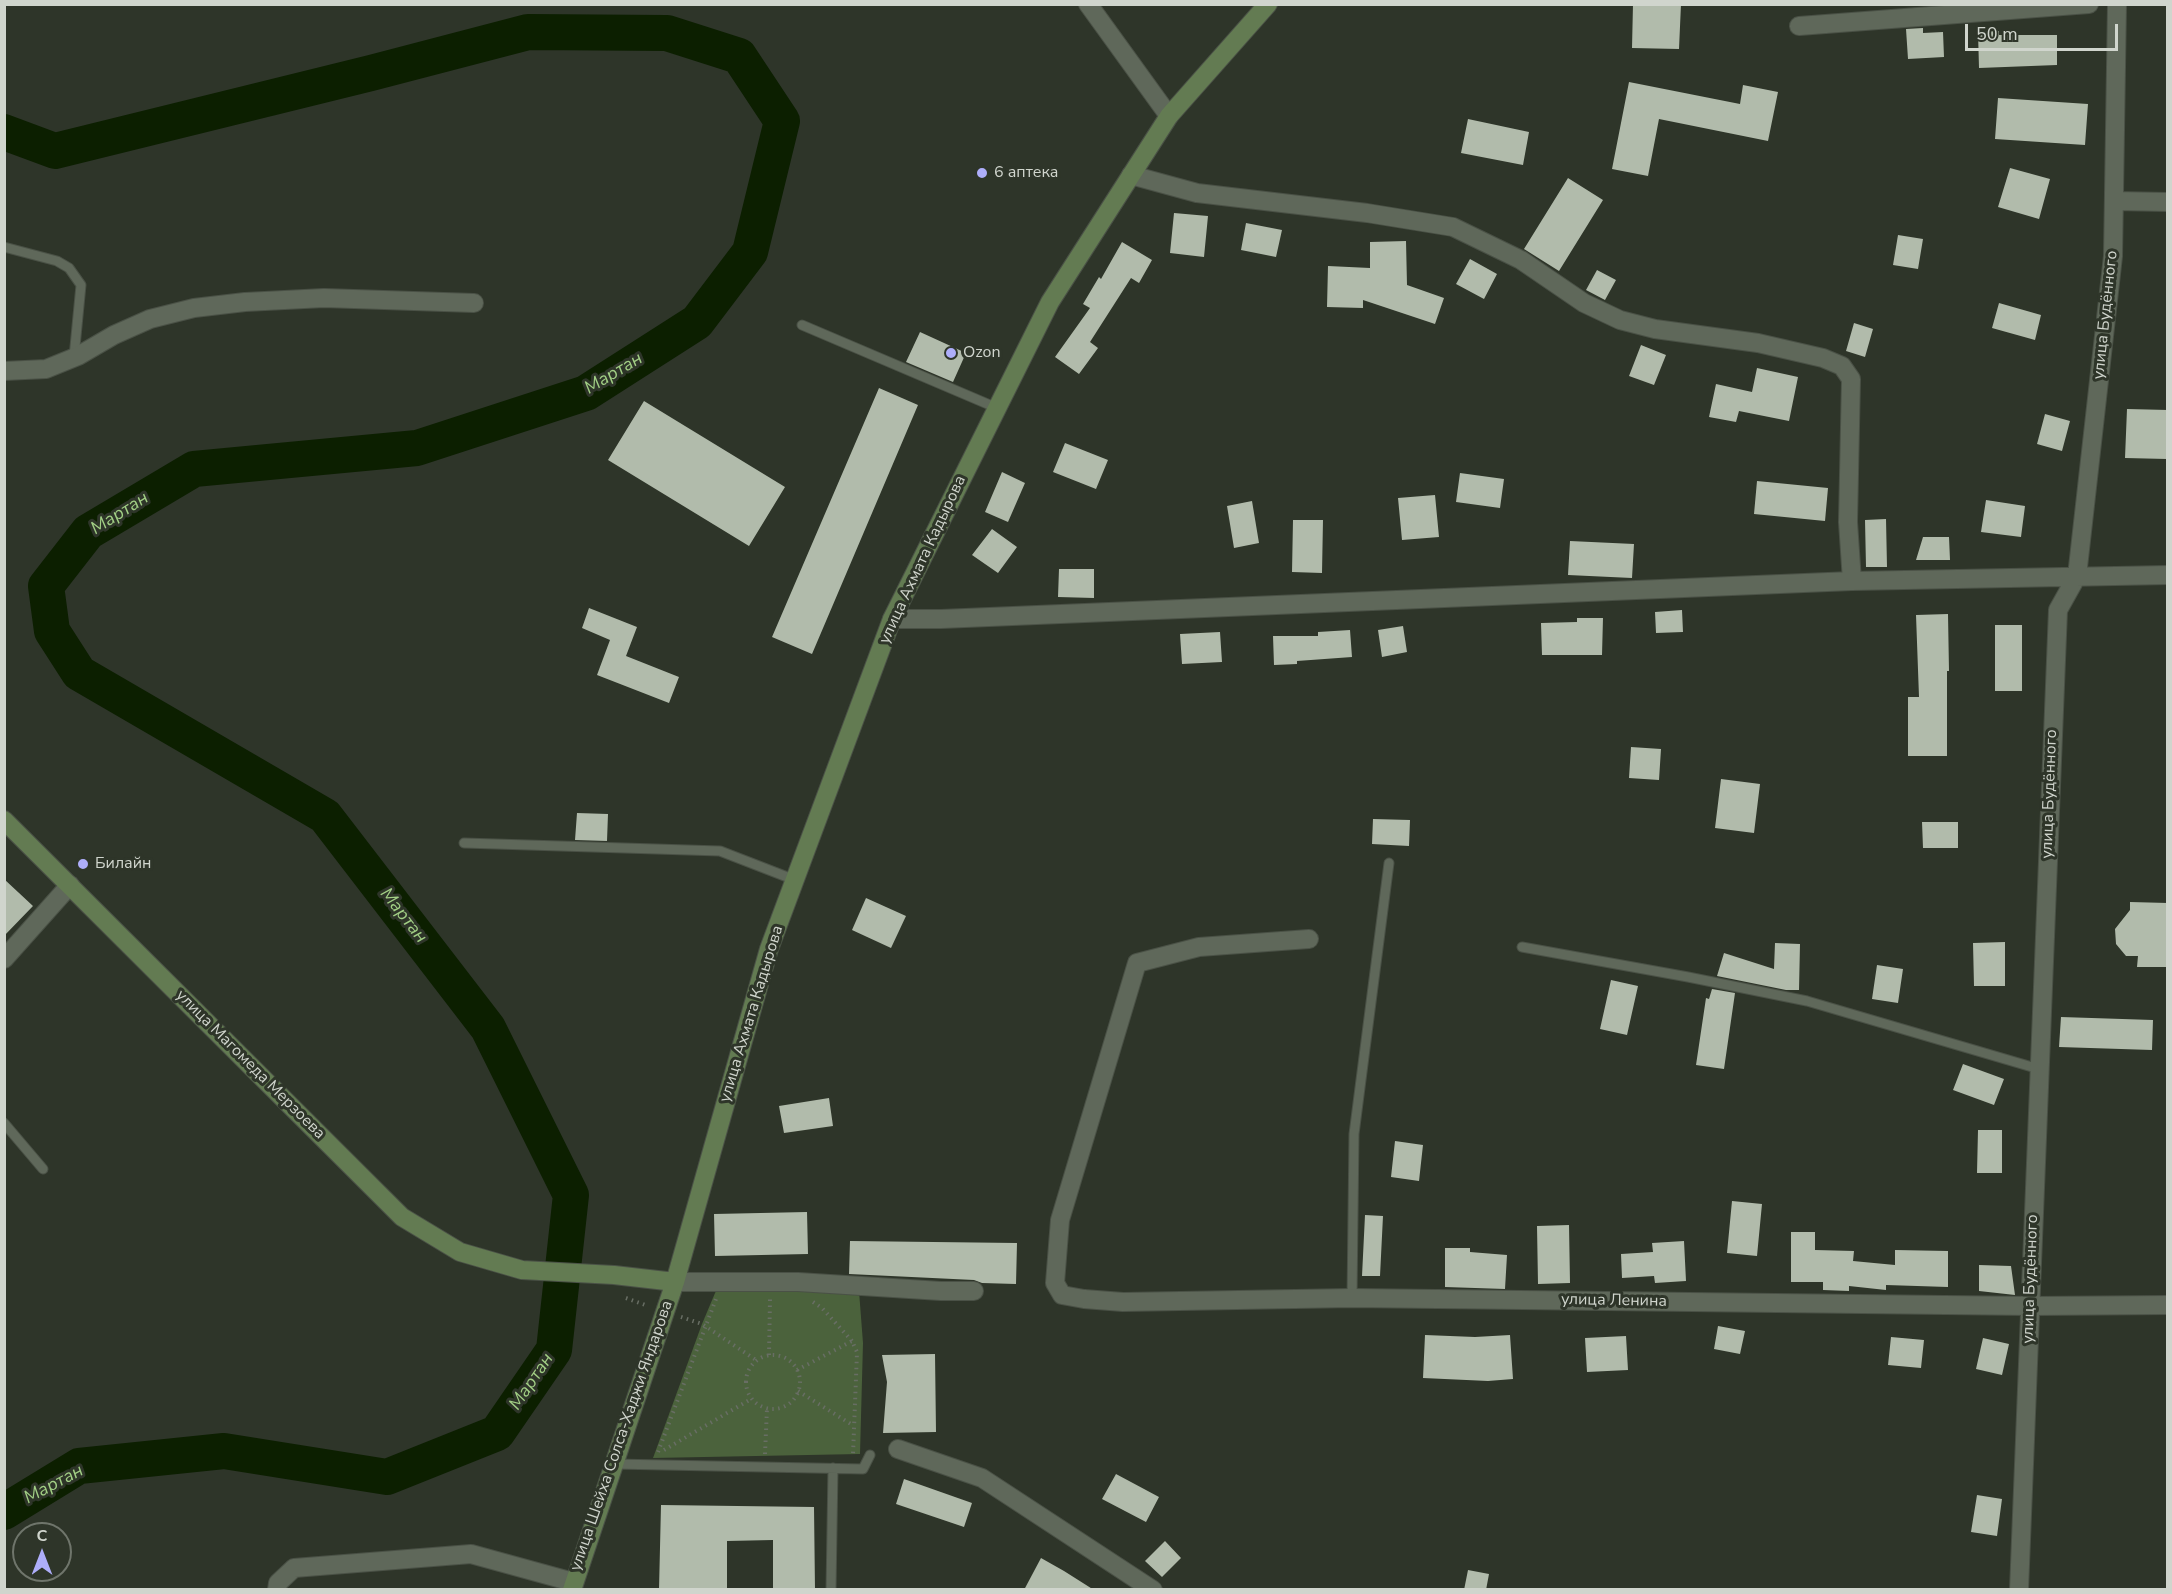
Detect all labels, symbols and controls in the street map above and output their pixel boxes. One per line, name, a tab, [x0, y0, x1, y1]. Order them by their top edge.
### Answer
scale bar	[1968, 12, 2121, 50]
text: 50 m	[1976, 22, 2018, 46]
place label: 6 аптека	[994, 163, 1058, 183]
marker: 6 аптека	[975, 166, 989, 180]
street label: улица Будённого	[2090, 250, 2122, 380]
place label: Ozon	[963, 343, 1001, 363]
marker: Ozon	[944, 346, 958, 360]
water label: Мартан	[581, 348, 647, 400]
street label: улица Ахмата Кадырова	[875, 473, 971, 647]
water label: Мартан	[87, 488, 153, 540]
street label: улица Будённого	[2038, 729, 2062, 859]
place label: Билайн	[95, 854, 151, 874]
marker: Билайн	[76, 857, 90, 871]
water label: Мартан	[375, 884, 431, 948]
street label: улица Ахмата Кадырова	[716, 923, 788, 1105]
street label: улица Магомеда Мерзоева	[171, 986, 329, 1144]
street label: улица Будённого	[2019, 1214, 2043, 1344]
street label: улица Ленина	[1561, 1290, 1667, 1312]
street label: улица Шейха Солса-Хаджи Яндарова	[567, 1298, 677, 1574]
water label: Мартан	[505, 1349, 559, 1415]
water label: Мартан	[21, 1460, 87, 1510]
north arrow	[12, 1522, 72, 1582]
text: С	[37, 1525, 47, 1547]

